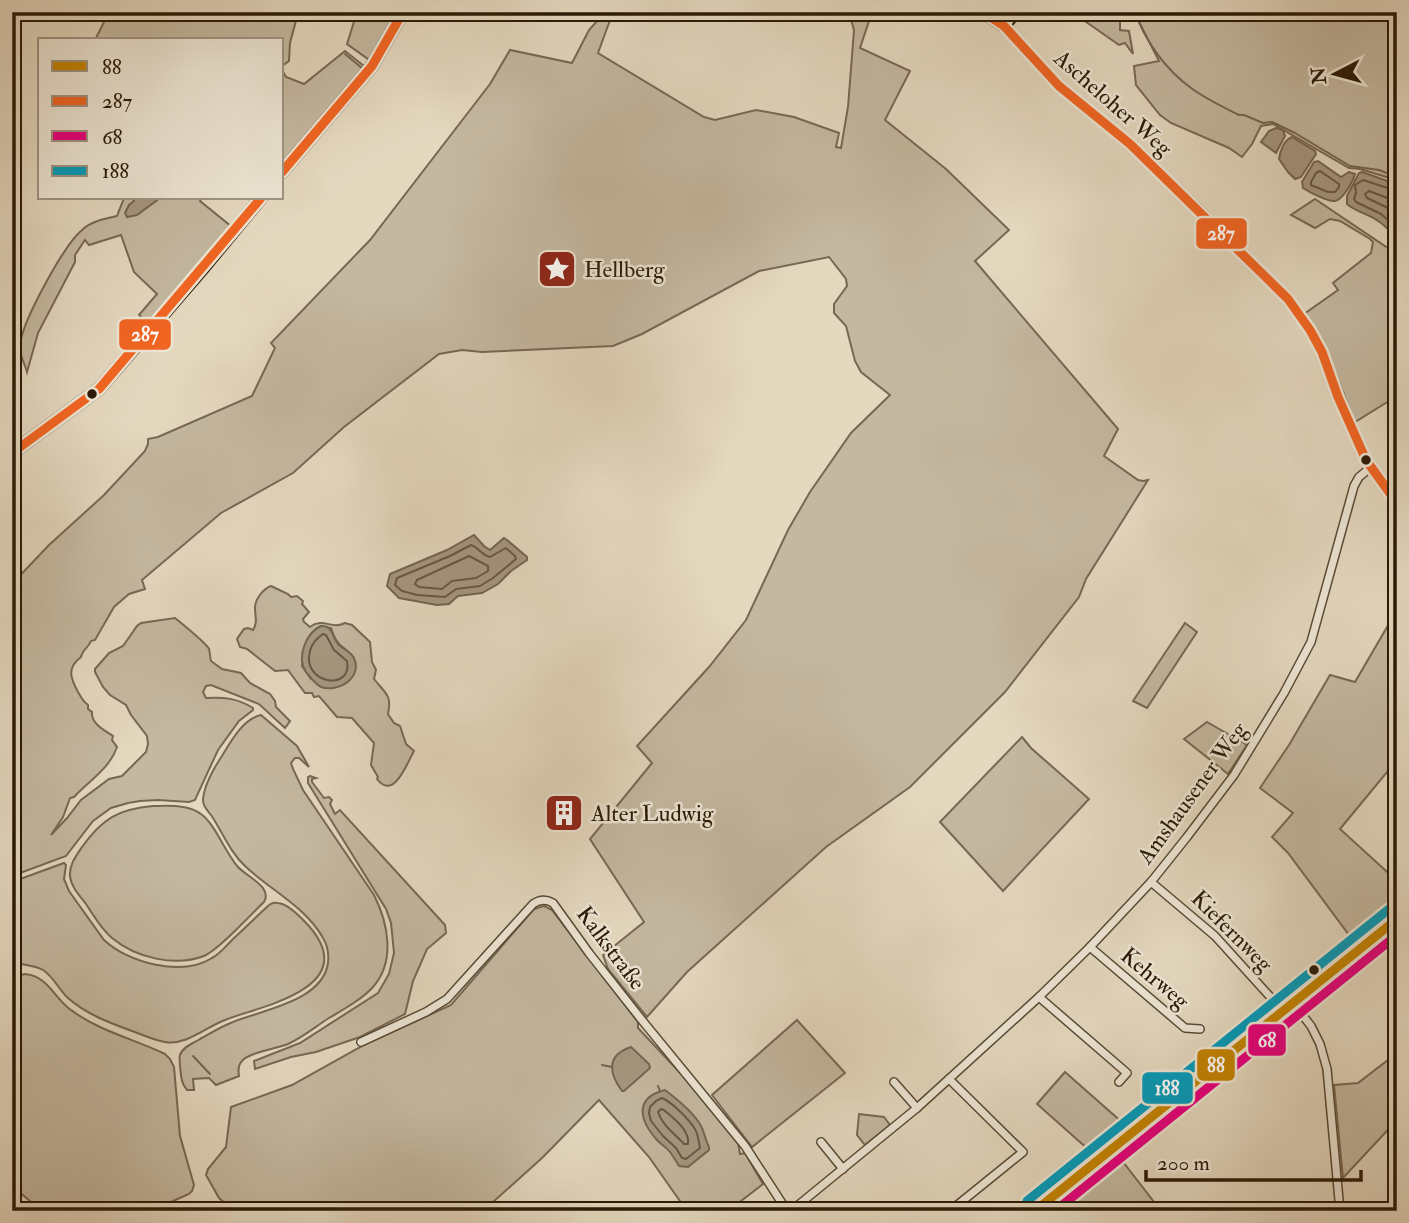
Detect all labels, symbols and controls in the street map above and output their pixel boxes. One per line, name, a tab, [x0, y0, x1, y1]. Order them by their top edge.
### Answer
legend	[38, 38, 284, 200]
north arrow	[1300, 38, 1370, 108]
street label: Ascheloher Weg	[1047, 43, 1179, 163]
text: 88	[102, 54, 122, 81]
text: N	[1306, 65, 1332, 86]
text: 287	[102, 88, 132, 115]
text: 68	[102, 124, 123, 151]
text: 188	[102, 158, 129, 185]
line badge: 287	[1195, 217, 1248, 250]
text: 287	[1207, 222, 1235, 246]
place icon: Hellberg	[536, 248, 578, 290]
place label: Hellberg	[584, 255, 665, 284]
line badge: 287	[118, 318, 172, 351]
text: 287	[131, 323, 159, 347]
unlabelled marker	[85, 387, 99, 401]
unlabelled marker	[1359, 453, 1373, 467]
street label: Amshausener Weg	[1130, 716, 1254, 870]
building icon: Alter Ludwig	[543, 792, 585, 834]
place label: Alter Ludwig	[590, 799, 714, 828]
street label: Kiefernweg	[1185, 884, 1279, 978]
street label: Kalkstraße	[570, 900, 652, 996]
street label: Kehrweg	[1115, 941, 1196, 1016]
unlabelled marker	[1307, 963, 1321, 977]
line badge: 68	[1247, 1023, 1287, 1057]
text: 68	[1258, 1029, 1276, 1053]
line badge: 88	[1196, 1048, 1236, 1082]
text: 88	[1207, 1054, 1225, 1078]
line badge: 188	[1141, 1071, 1194, 1105]
text: 188	[1155, 1077, 1179, 1101]
scale bar	[1146, 1139, 1362, 1183]
text: 200 m	[1157, 1150, 1210, 1177]

